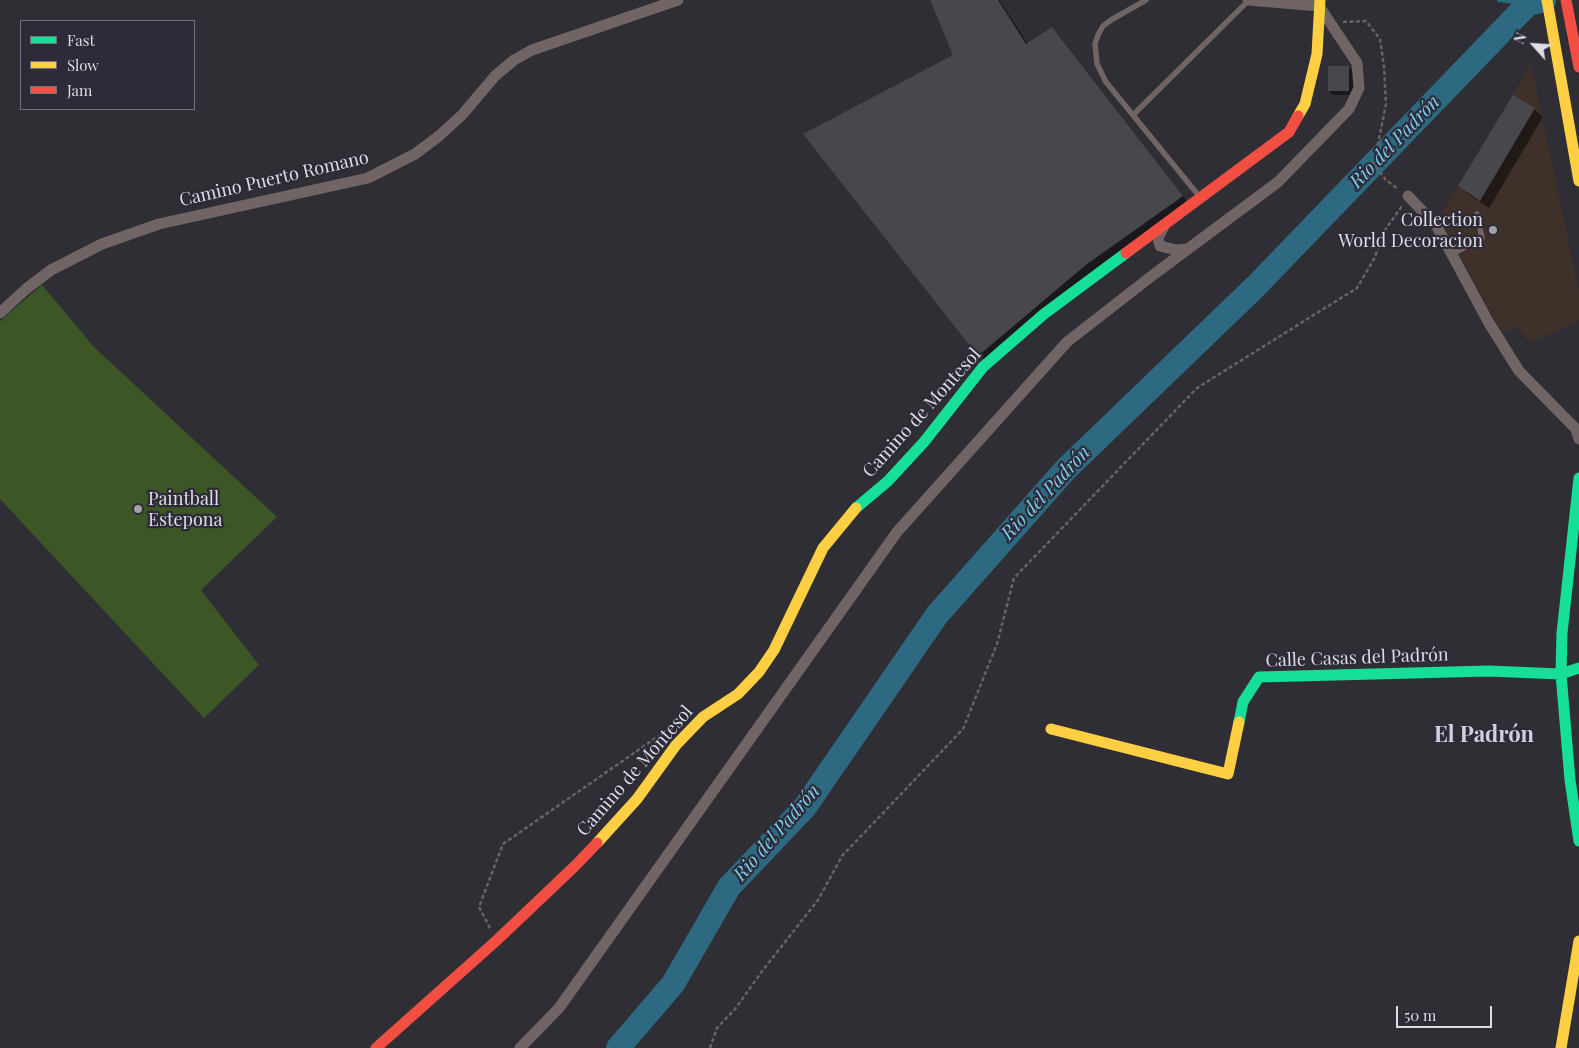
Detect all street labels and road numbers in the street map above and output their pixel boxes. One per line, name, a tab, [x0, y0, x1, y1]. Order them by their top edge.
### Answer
street label: Camino Puerto Romano	[177, 147, 371, 211]
street label: Camino de Montesol	[858, 344, 986, 482]
street label: Calle Casas del Padrón	[1265, 644, 1449, 672]
street label: Camino de Montesol	[572, 701, 698, 841]

